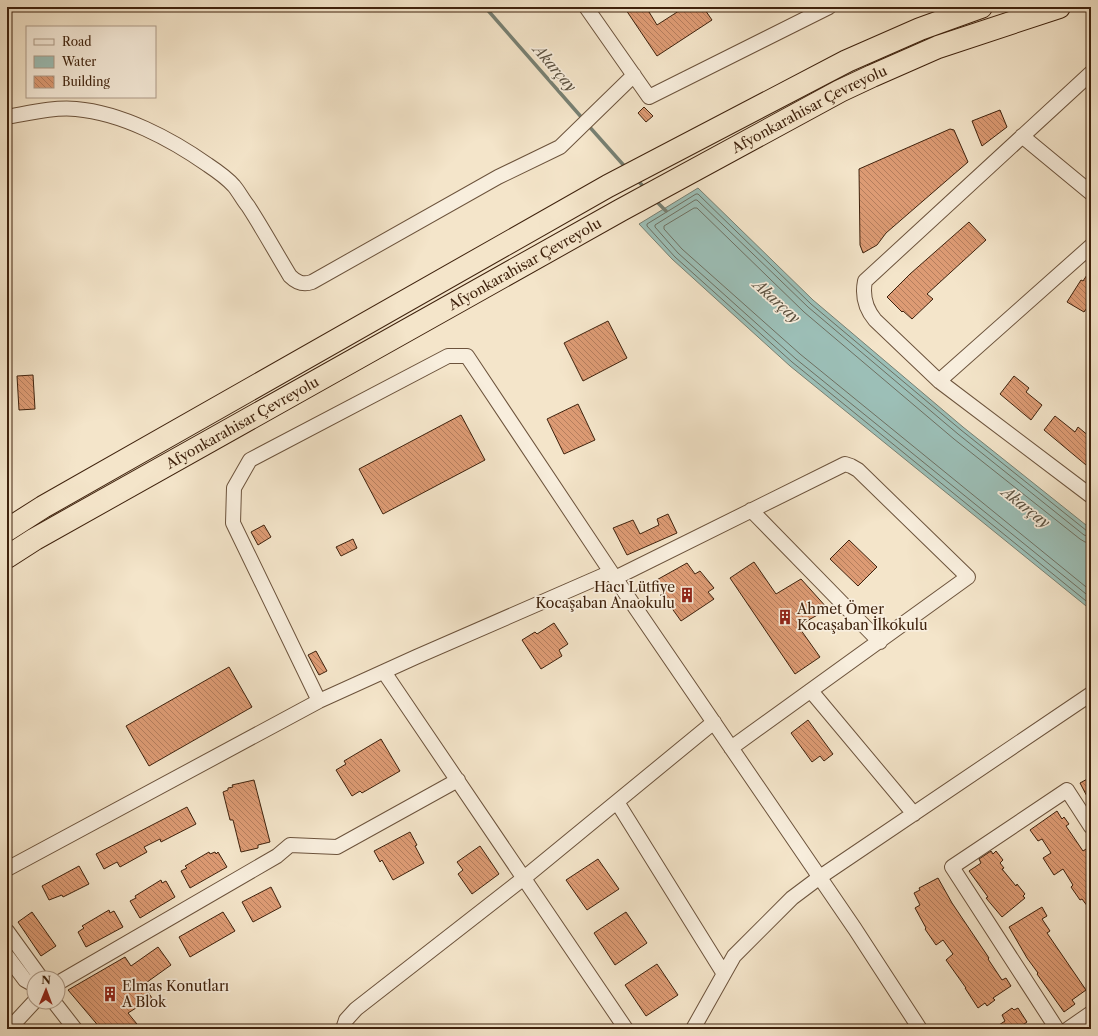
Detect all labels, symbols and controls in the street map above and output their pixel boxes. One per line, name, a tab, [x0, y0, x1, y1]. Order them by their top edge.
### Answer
legend	[26, 26, 156, 98]
text: Road	[62, 34, 92, 49]
water label: Akarçay	[528, 39, 581, 96]
text: Water	[61, 54, 96, 69]
street label: Afyonkarahisar Çevreyolu	[728, 61, 890, 158]
text: Building	[62, 74, 110, 89]
street label: Afyonkarahisar Çevreyolu	[444, 214, 605, 315]
water label: Akarçay	[748, 274, 805, 327]
street label: Afyonkarahisar Çevreyolu	[162, 372, 322, 473]
water label: Akarçay	[996, 481, 1054, 532]
place label: Hacı Lütfiye Kocaşaban Anaokulu	[535, 578, 675, 612]
building icon: Hacı Lütfiye Kocaşaban Anaokulu	[678, 586, 696, 604]
place label: Ahmet Ömer Kocaşaban İlkokulu	[796, 600, 928, 634]
building icon: Ahmet Ömer Kocaşaban İlkokulu	[776, 608, 794, 626]
north arrow	[26, 970, 66, 1010]
text: N	[41, 973, 52, 987]
place label: Elmas Konutları A Blok	[121, 977, 229, 1011]
building icon: Elmas Konutları A Blok	[101, 985, 119, 1003]

